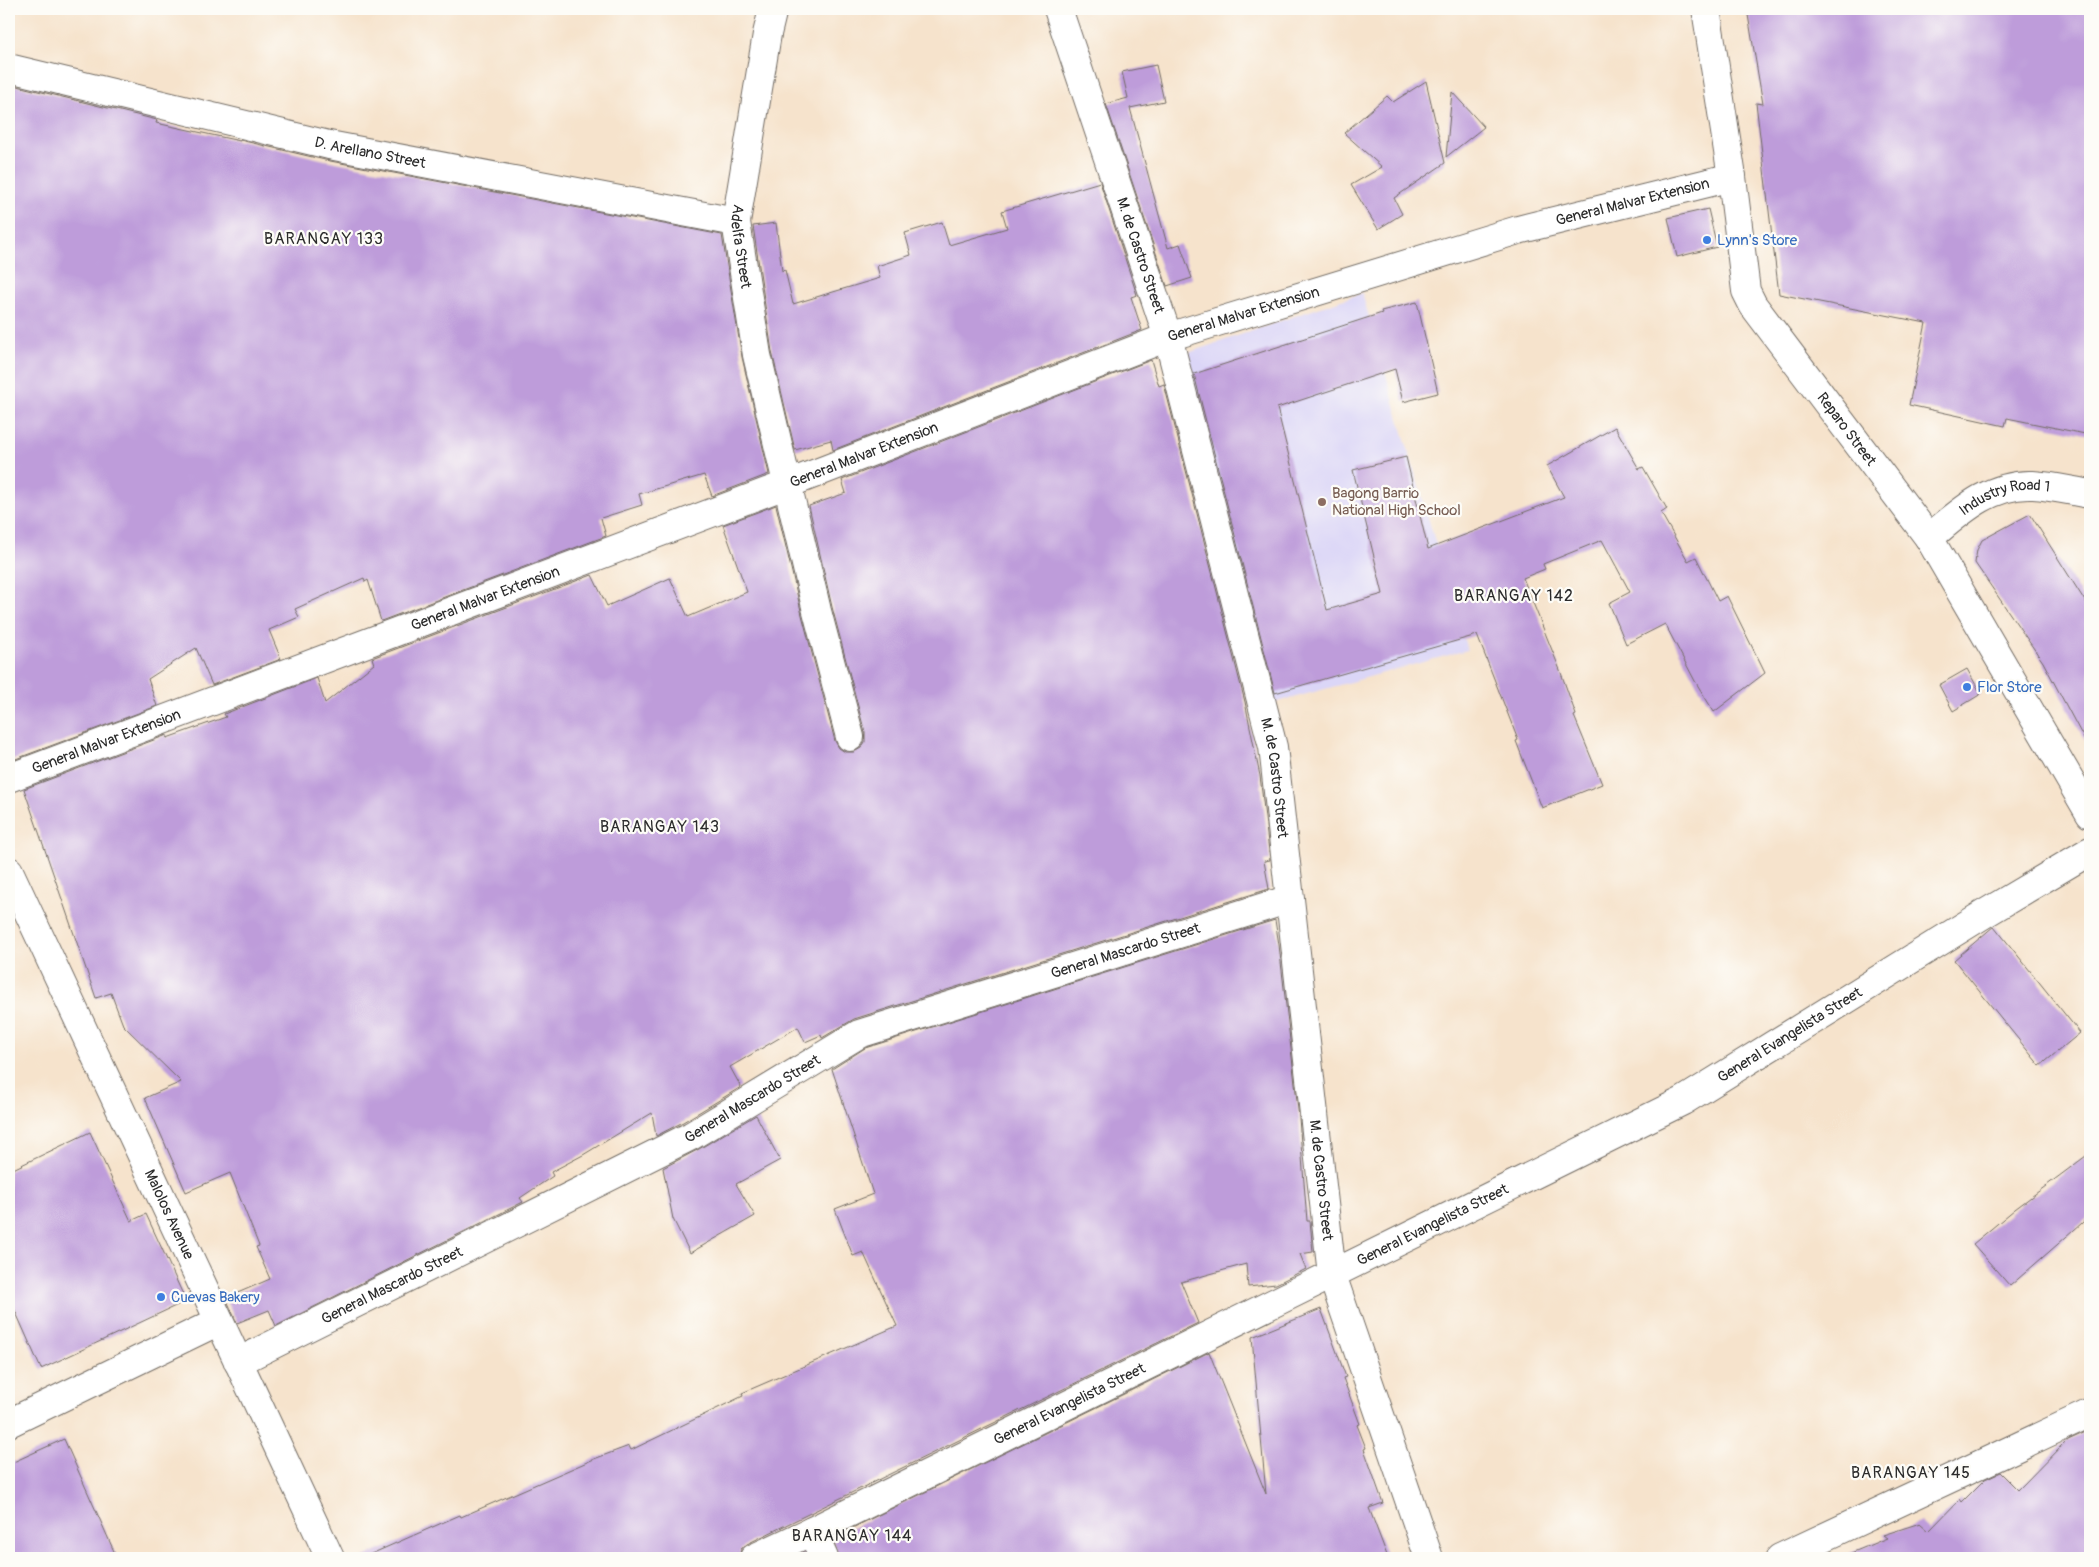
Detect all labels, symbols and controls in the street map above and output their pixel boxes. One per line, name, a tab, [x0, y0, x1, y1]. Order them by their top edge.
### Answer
street label: D. Arellano Street	[313, 132, 428, 173]
street label: General Malvar Extension	[1554, 173, 1711, 230]
street label: M. de Castro Street	[1112, 195, 1169, 317]
street label: Adelfa Street	[727, 203, 756, 291]
district label: BARANGAY 133	[264, 229, 384, 249]
place label: Lynn's Store	[1717, 231, 1798, 250]
marker: Lynn's Store	[1701, 234, 1713, 246]
street label: General Malvar Extension	[1165, 282, 1322, 346]
street label: Reparo Street	[1813, 389, 1881, 470]
street label: General Malvar Extension	[787, 417, 941, 492]
street label: Industry Road 1	[1955, 475, 2051, 520]
place label: Bagong Barrio National High School	[1332, 484, 1461, 520]
marker: Bagong Barrio National High School	[1316, 496, 1328, 508]
street label: General Malvar Extension	[408, 562, 562, 635]
district label: BARANGAY 142	[1454, 586, 1574, 606]
place label: Flor Store	[1977, 678, 2042, 697]
marker: Flor Store	[1961, 681, 1973, 693]
street label: General Malvar Extension	[29, 705, 183, 778]
street label: M. de Castro Street	[1256, 716, 1293, 840]
district label: BARANGAY 143	[600, 817, 720, 837]
street label: General Mascardo Street	[1048, 918, 1203, 983]
street label: General Evangelista Street	[1714, 982, 1866, 1087]
street label: General Mascardo Street	[681, 1050, 825, 1147]
street label: M. de Castro Street	[1305, 1119, 1338, 1242]
street label: Malolos Avenue	[140, 1166, 199, 1263]
street label: General Evangelista Street	[1354, 1179, 1512, 1270]
street label: General Mascardo Street	[318, 1242, 467, 1328]
place label: Cuevas Bakery	[171, 1288, 260, 1307]
marker: Cuevas Bakery	[155, 1291, 167, 1303]
street label: General Evangelista Street	[990, 1358, 1149, 1449]
district label: BARANGAY 145	[1851, 1463, 1971, 1483]
district label: BARANGAY 144	[792, 1526, 912, 1546]

